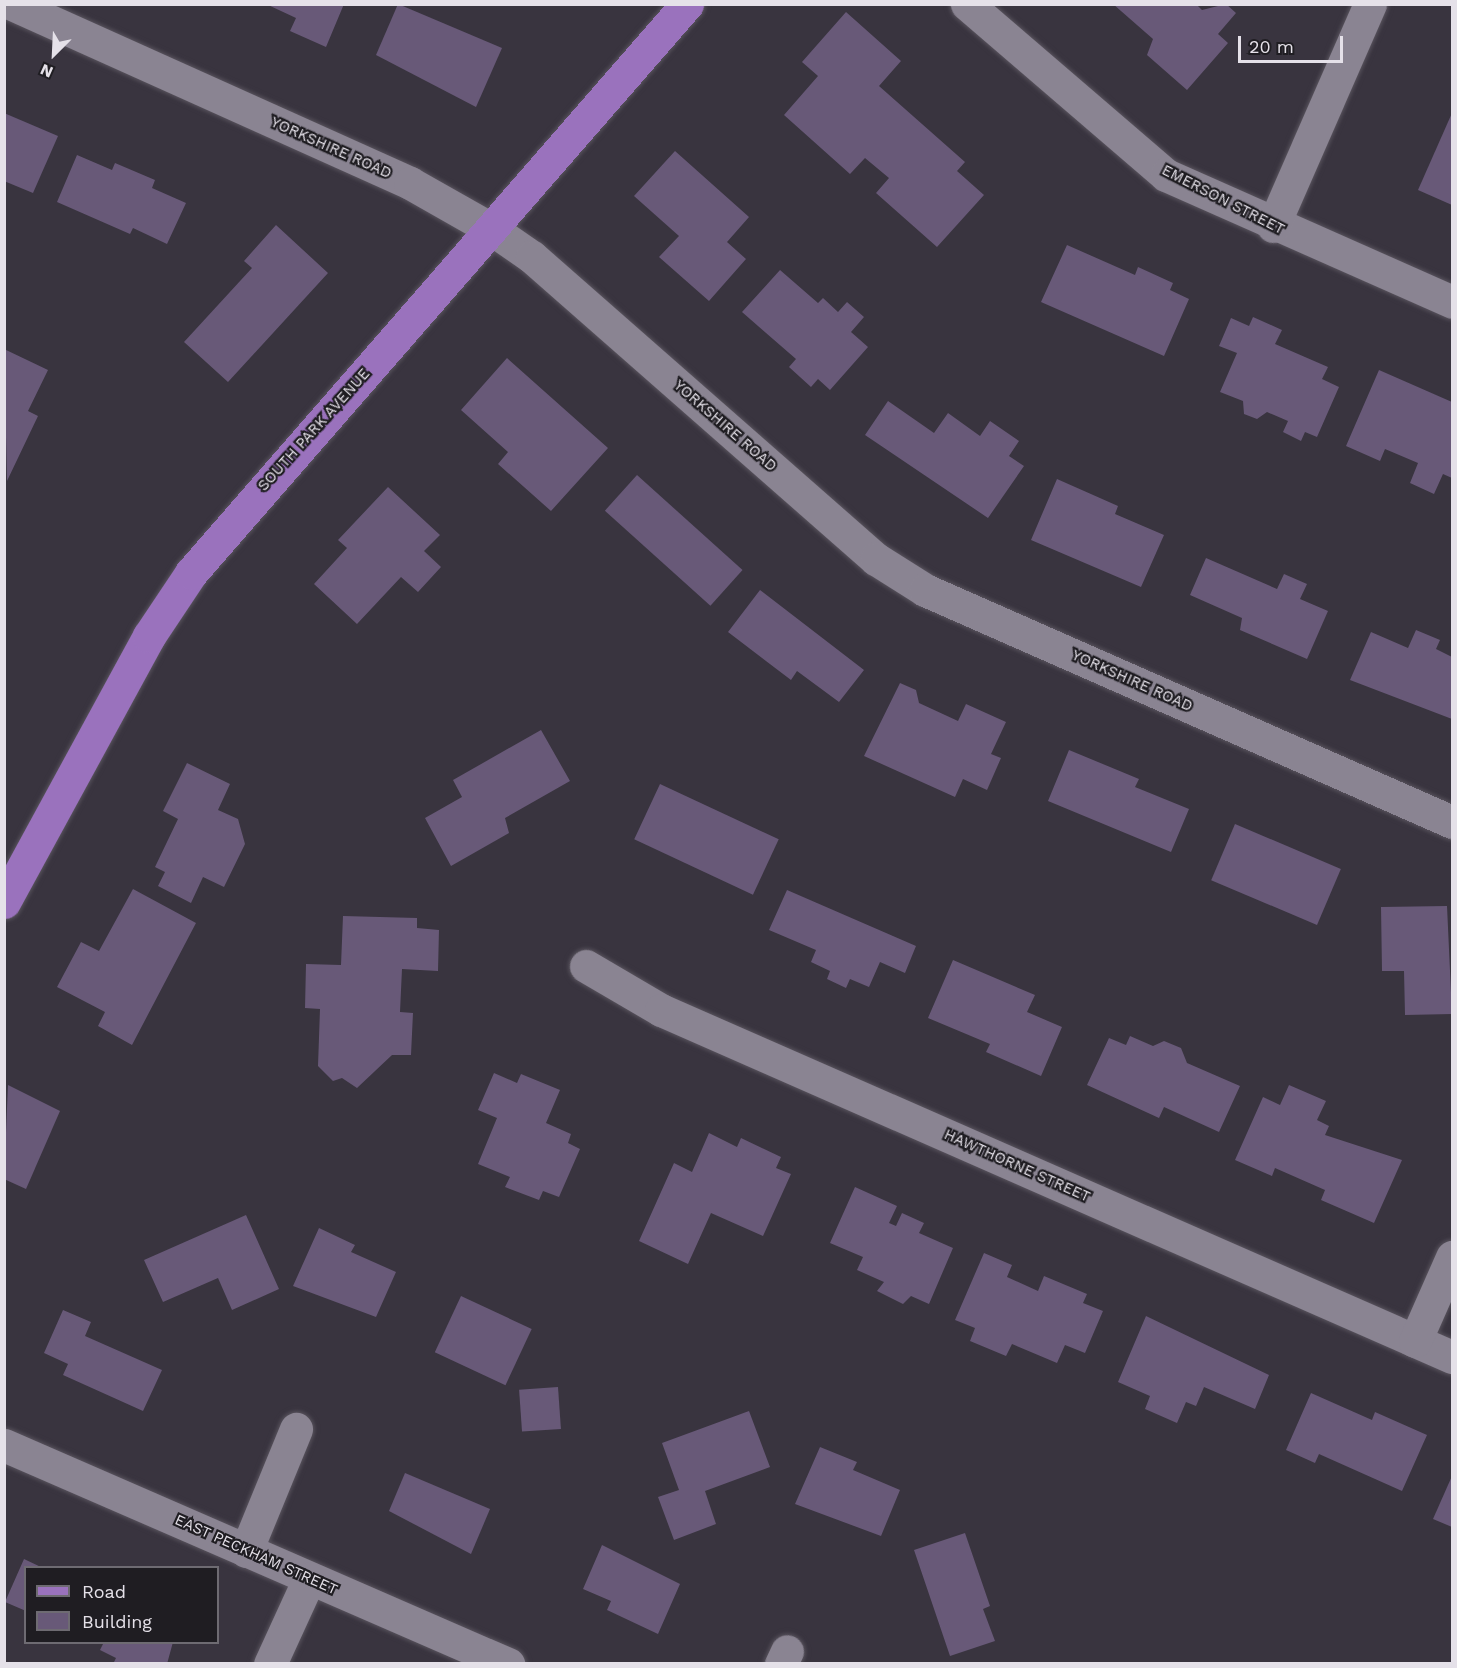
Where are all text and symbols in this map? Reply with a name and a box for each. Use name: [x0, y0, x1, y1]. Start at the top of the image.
north arrow: [24, 24, 84, 84]
scale bar: [1241, 24, 1346, 62]
text: 20 m: [1249, 36, 1294, 57]
text: N: [37, 60, 56, 82]
street label: YORKSHIRE ROAD: [268, 113, 394, 183]
street label: EMERSON STREET: [1159, 161, 1287, 239]
street label: SOUTH PARK AVENUE: [254, 365, 374, 495]
street label: YORKSHIRE ROAD: [670, 376, 780, 476]
street label: YORKSHIRE ROAD: [1069, 646, 1195, 716]
street label: HAWTHORNE STREET: [941, 1126, 1093, 1206]
street label: EAST PECKHAM STREET: [172, 1511, 340, 1599]
legend: [24, 1566, 219, 1644]
text: Road: [82, 1581, 126, 1602]
text: Building: [82, 1611, 152, 1632]

